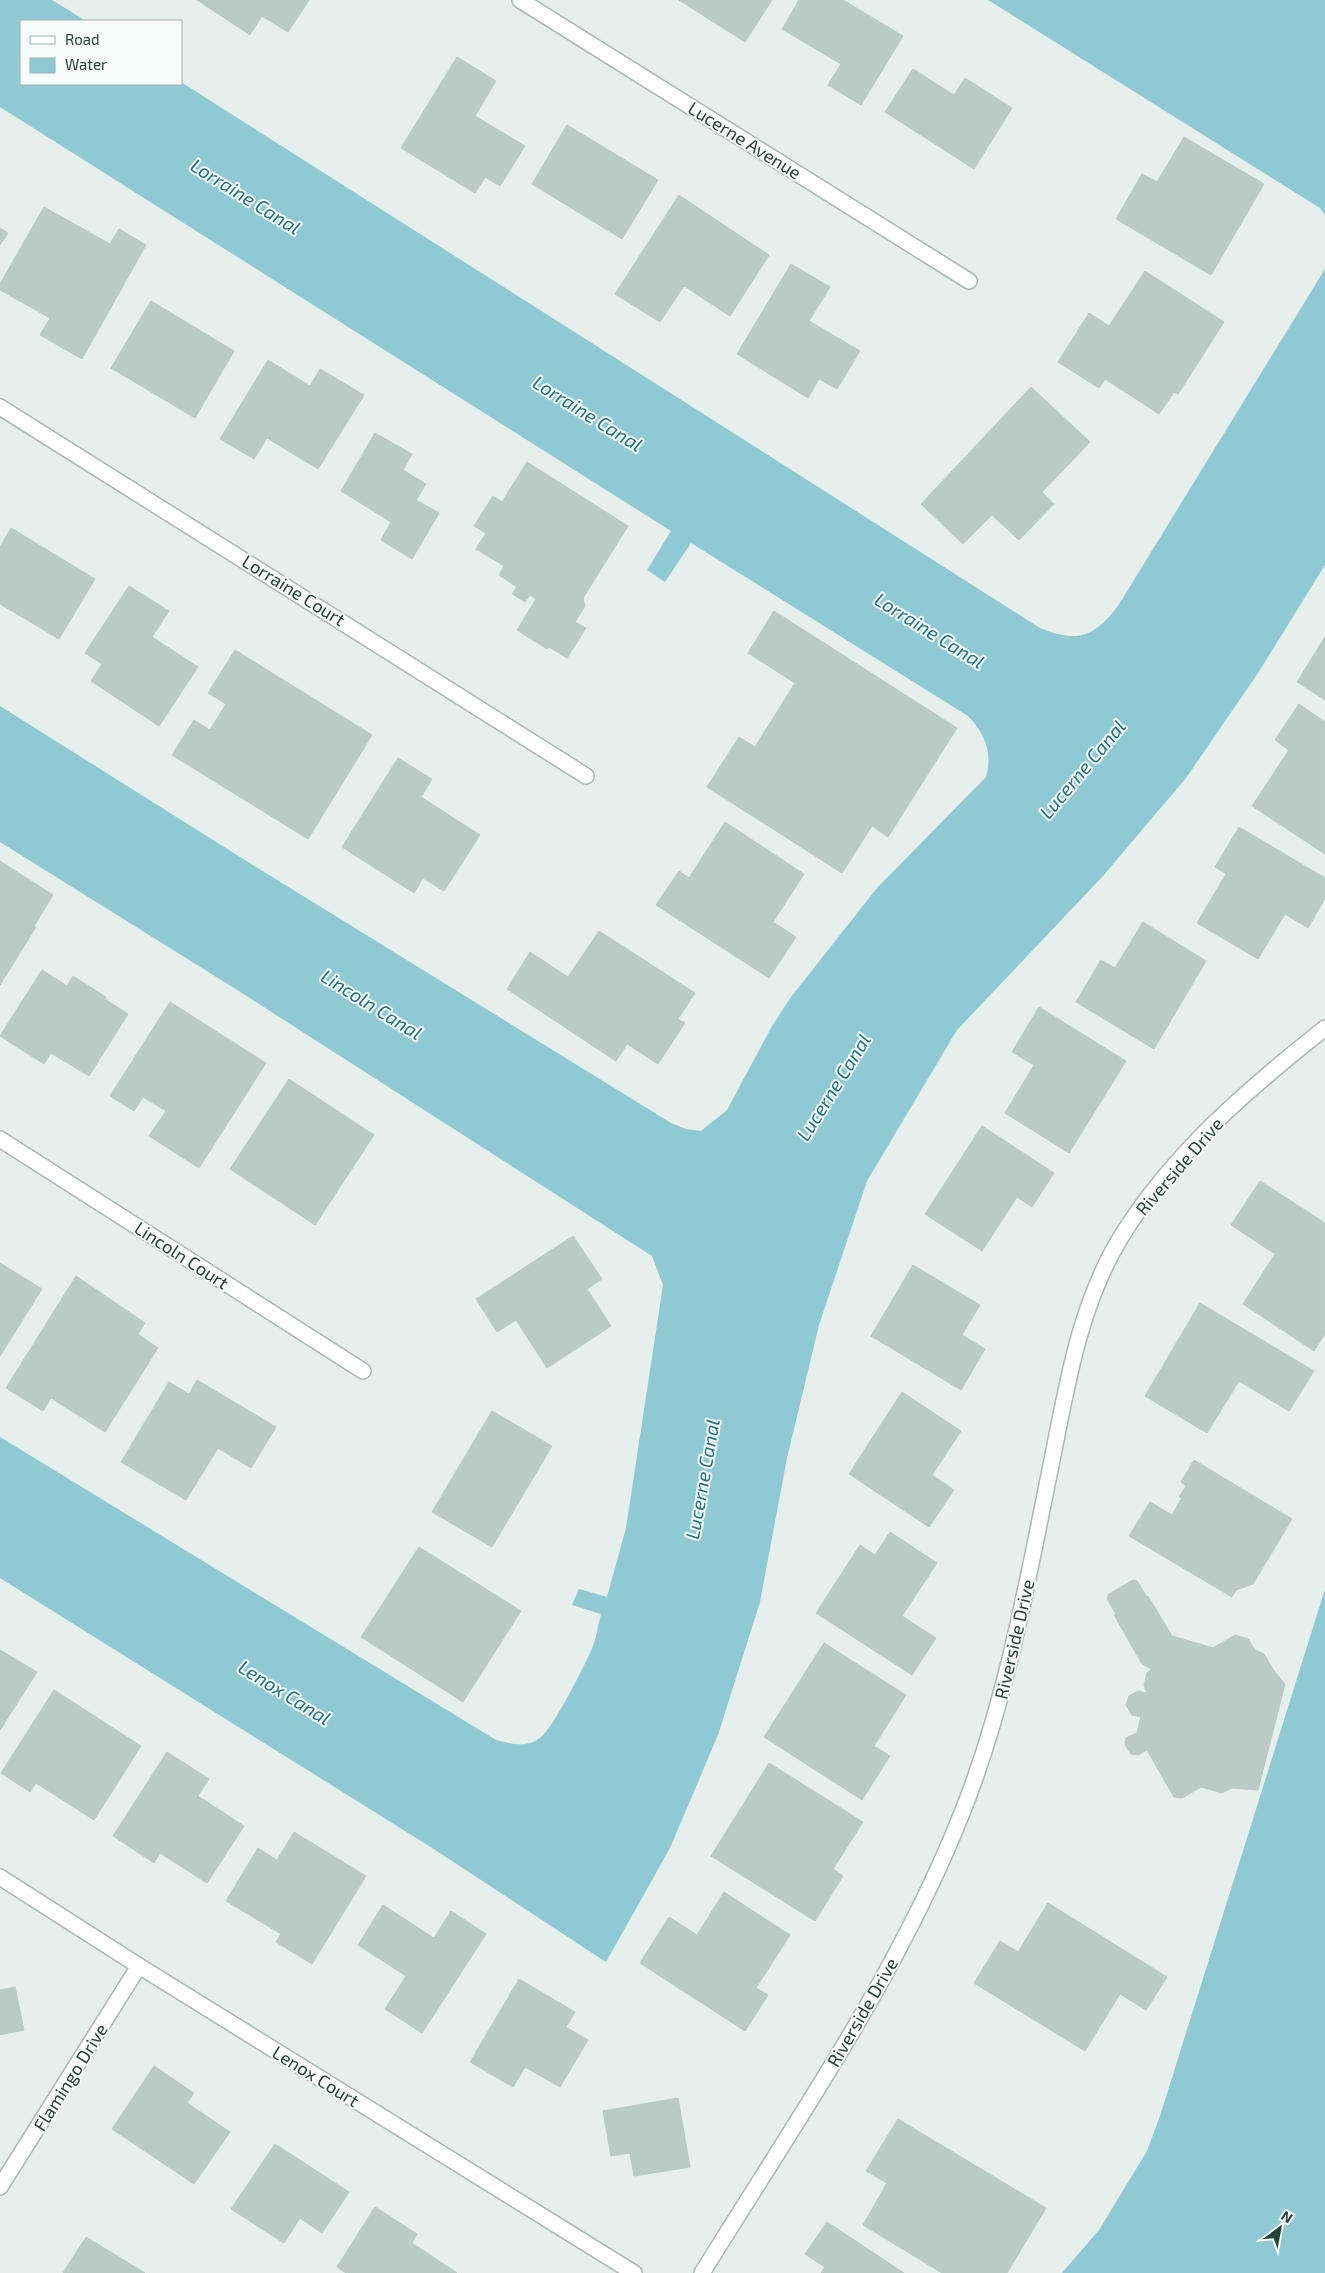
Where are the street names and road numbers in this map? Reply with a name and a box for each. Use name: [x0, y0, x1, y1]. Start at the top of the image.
street label: Lucerne Avenue: [684, 96, 806, 184]
street label: Lorraine Court: [238, 550, 350, 630]
street label: Riverside Drive: [1131, 1113, 1227, 1219]
street label: Lincoln Court: [131, 1216, 233, 1294]
street label: Riverside Drive: [990, 1577, 1038, 1701]
street label: Riverside Drive: [822, 1954, 902, 2070]
street label: Flamingo Drive: [28, 2019, 112, 2135]
street label: Lenox Court: [269, 2041, 363, 2111]

